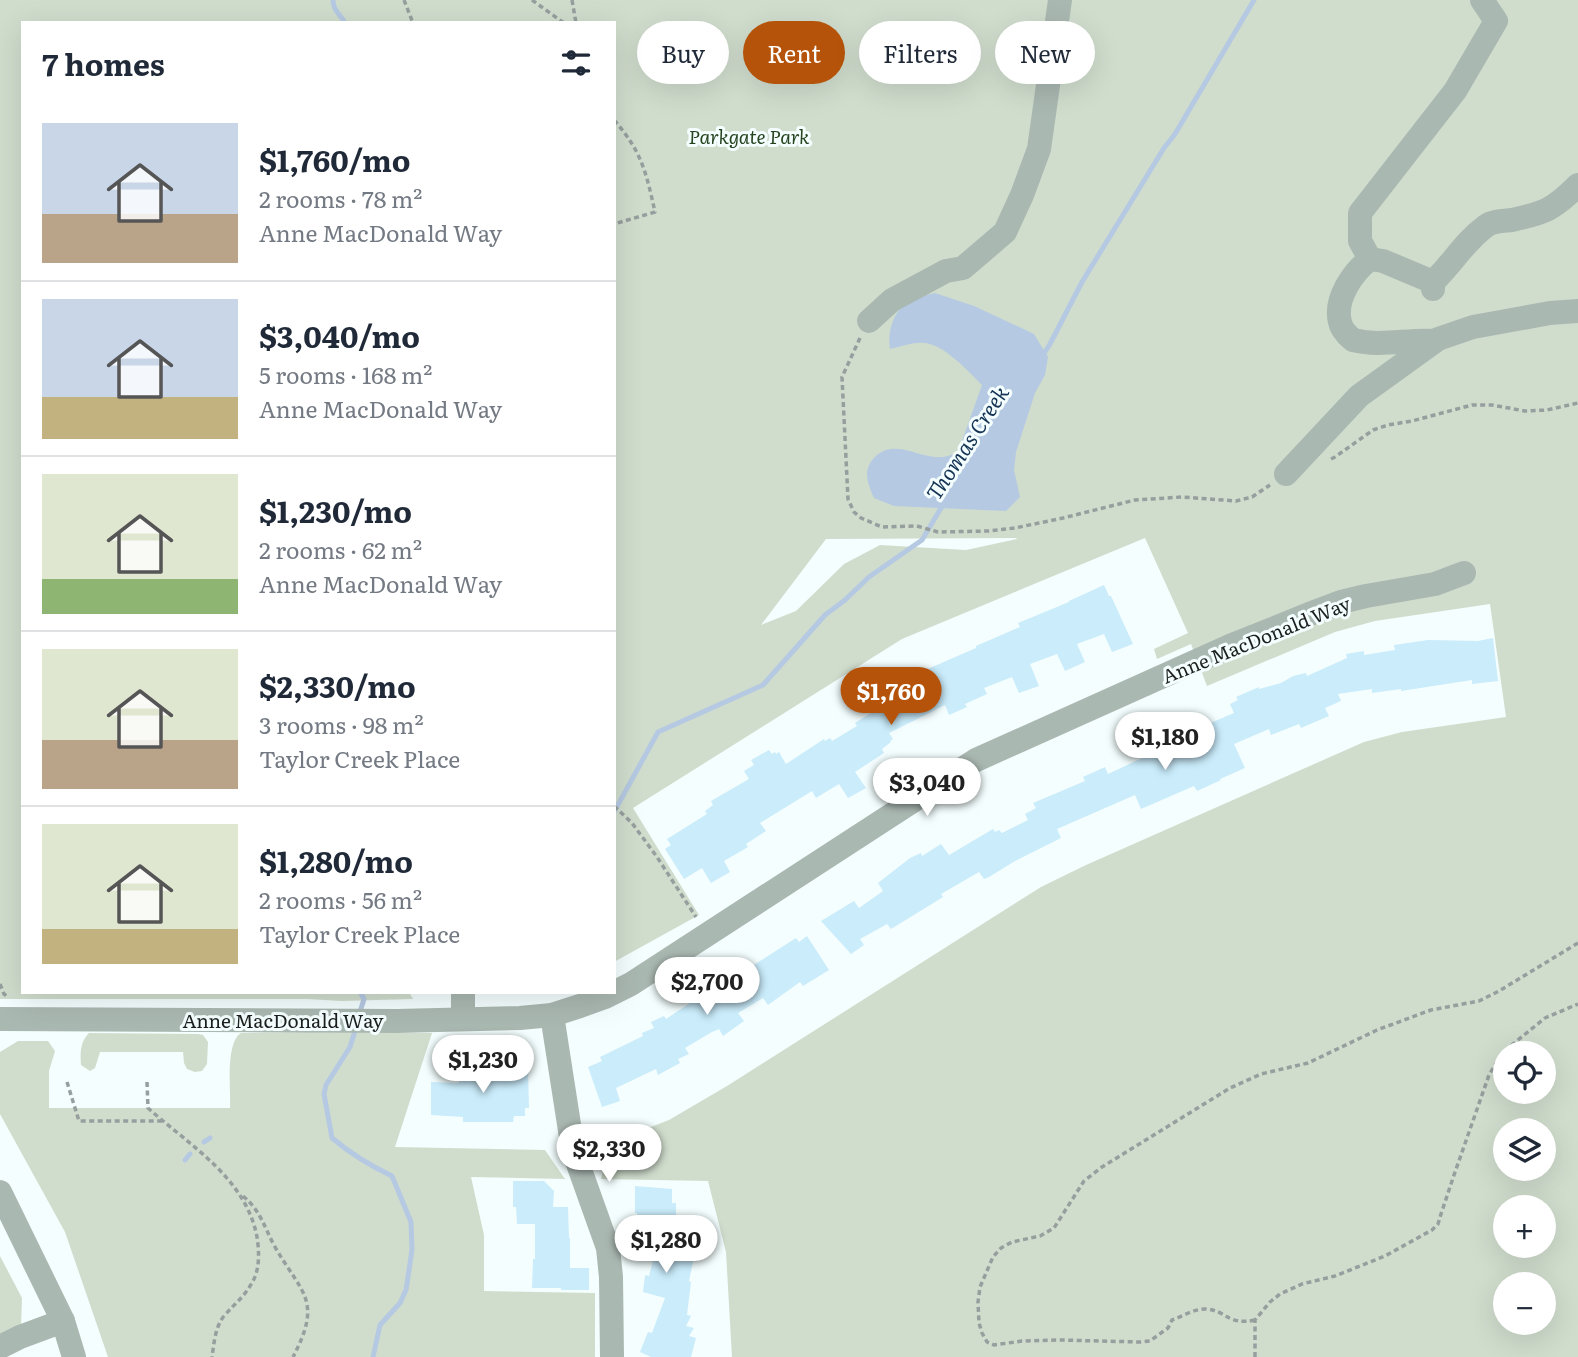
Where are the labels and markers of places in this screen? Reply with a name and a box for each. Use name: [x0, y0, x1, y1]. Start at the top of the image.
pin: $1,760: [834, 668, 948, 727]
pin: $1,180: [1108, 712, 1222, 772]
pin: $3,040: [870, 758, 984, 818]
pin: $2,700: [650, 958, 764, 1017]
pin: $1,230: [426, 1036, 540, 1095]
pin: $2,330: [552, 1124, 666, 1184]
pin: $1,280: [609, 1216, 723, 1275]

